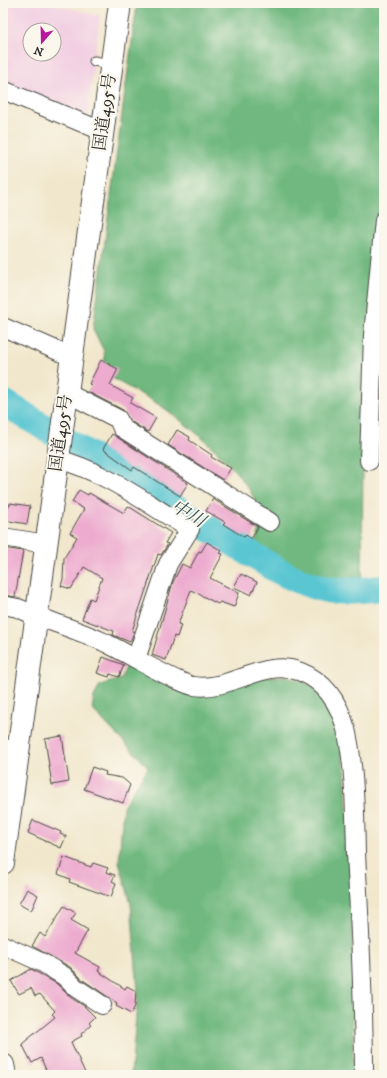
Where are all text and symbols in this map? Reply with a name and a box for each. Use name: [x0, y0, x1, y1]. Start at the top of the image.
north arrow: [22, 22, 62, 62]
text: N: [32, 42, 46, 59]
street label: 国道495号: [89, 72, 121, 152]
street label: 国道495号: [45, 393, 77, 473]
water label: 中川: [167, 495, 211, 534]

